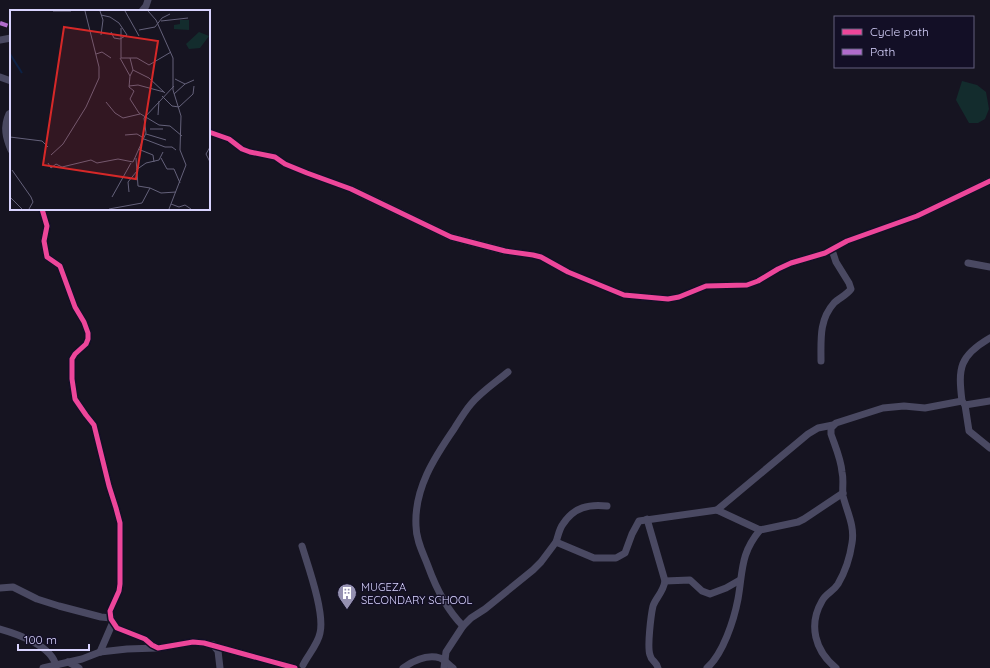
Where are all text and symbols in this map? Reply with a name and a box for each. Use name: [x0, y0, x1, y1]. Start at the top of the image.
inset map: [10, 10, 210, 210]
legend: [834, 16, 974, 68]
text: Cycle path: [870, 24, 929, 39]
text: Path: [870, 44, 895, 59]
place label: MUGEZA SECONDARY SCHOOL: [361, 580, 472, 607]
building icon: MUGEZA SECONDARY SCHOOL: [336, 582, 358, 610]
scale bar: [18, 626, 89, 652]
text: 100 m: [24, 632, 57, 647]

